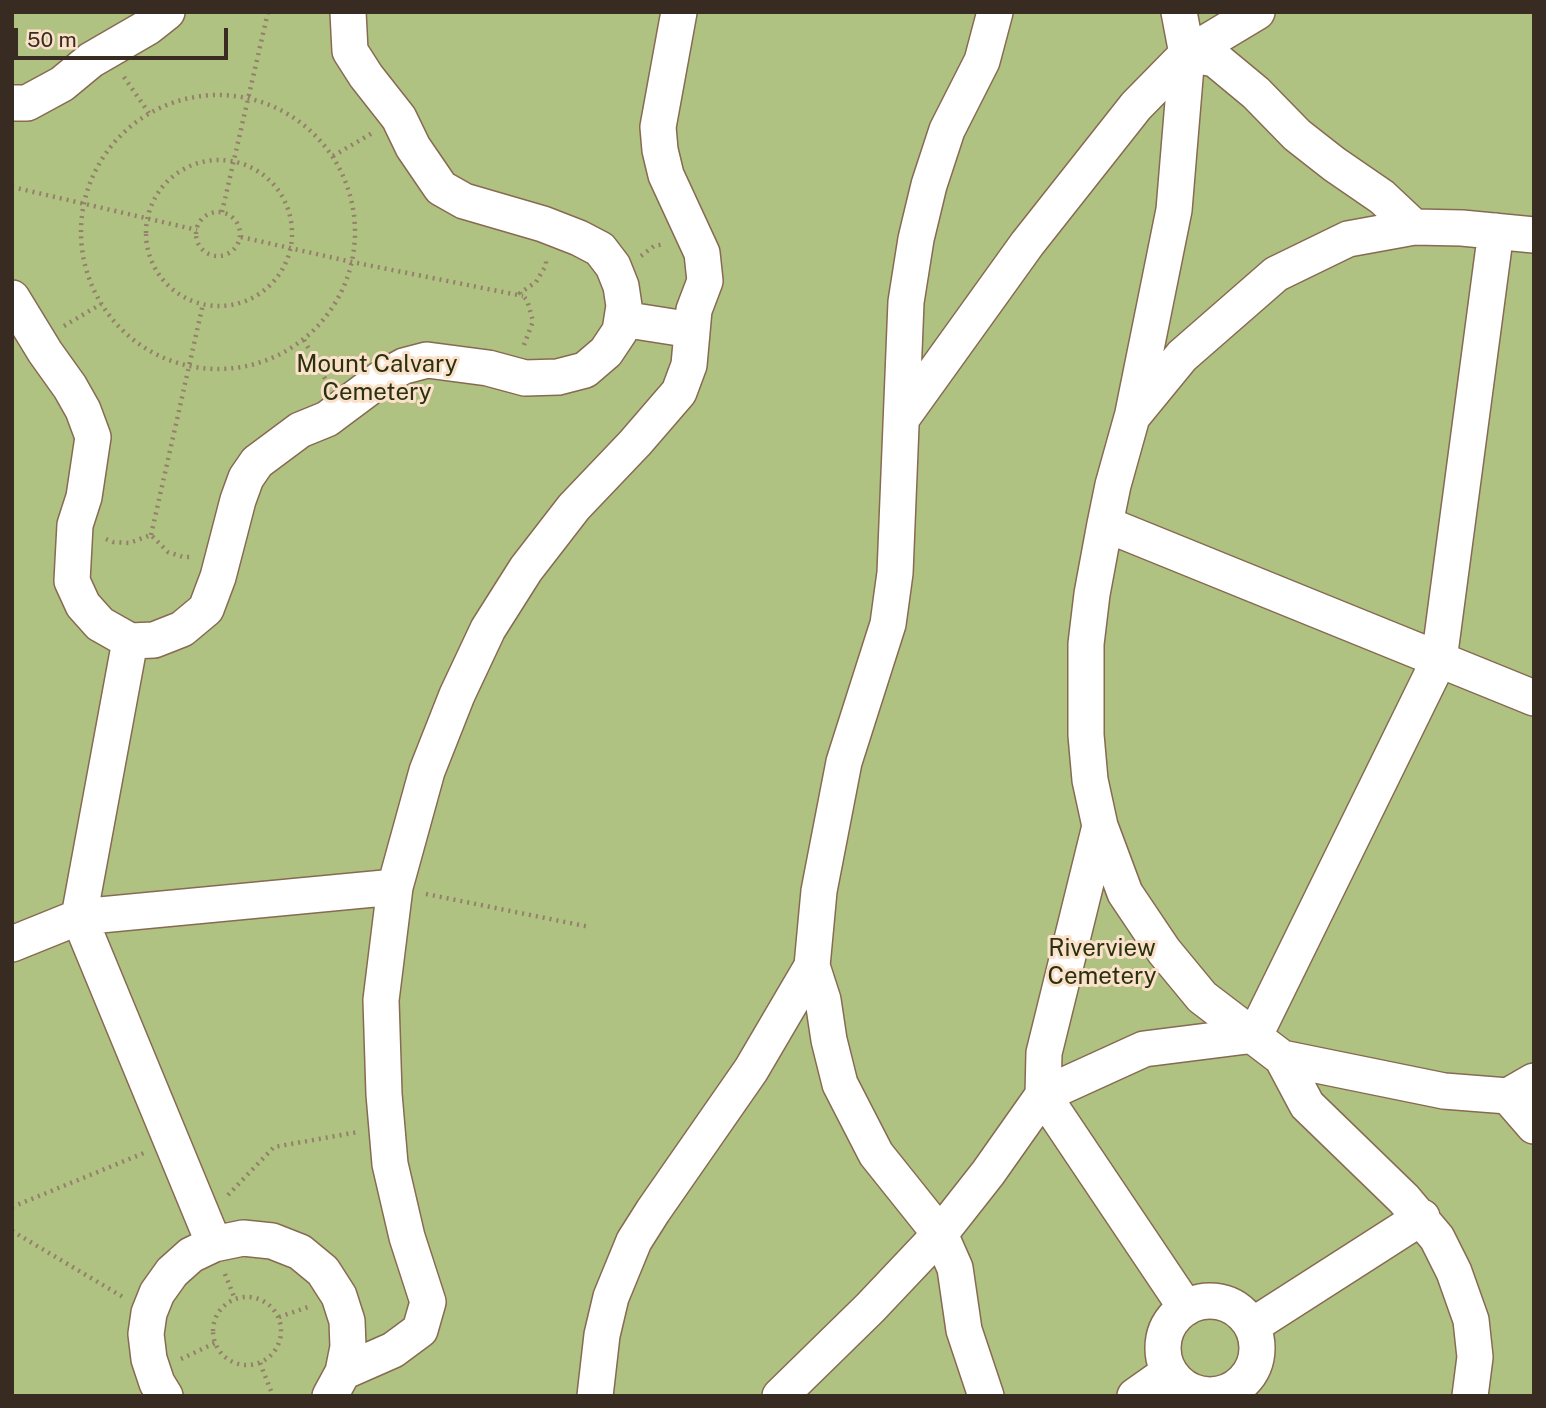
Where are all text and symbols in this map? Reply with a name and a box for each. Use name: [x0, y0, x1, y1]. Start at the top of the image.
scale bar: [18, 14, 231, 58]
text: 50 m: [27, 27, 77, 52]
park label: Mount Calvary Cemetery: [296, 351, 458, 407]
park label: Riverview Cemetery: [1047, 935, 1157, 991]

